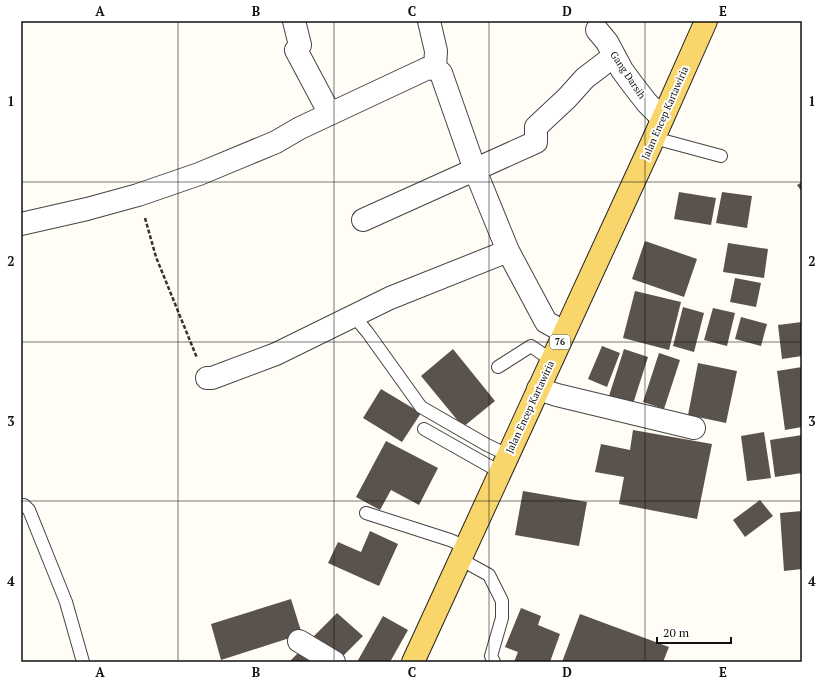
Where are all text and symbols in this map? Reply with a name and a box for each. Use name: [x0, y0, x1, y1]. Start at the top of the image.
text: A: [95, 2, 105, 20]
text: B: [252, 2, 260, 20]
text: C: [408, 2, 416, 20]
text: D: [562, 2, 572, 20]
text: E: [719, 2, 727, 20]
street label: Gang Darsih: [607, 49, 649, 101]
street label: Jalan Encep Kartawiria: [639, 64, 691, 162]
text: 1: [7, 92, 15, 110]
text: 1: [808, 92, 816, 110]
text: 2: [7, 252, 15, 270]
text: 2: [808, 252, 816, 270]
road number: 76: [550, 335, 570, 349]
street label: Jalan Encep Kartawiria: [503, 359, 557, 455]
text: 3: [7, 412, 15, 430]
text: 3: [808, 412, 816, 430]
text: 4: [7, 572, 15, 590]
text: 4: [808, 572, 816, 590]
scale bar: [657, 619, 731, 645]
text: 20 m: [663, 625, 690, 640]
text: A: [95, 663, 105, 681]
text: B: [252, 663, 260, 681]
text: C: [408, 663, 416, 681]
text: D: [562, 663, 572, 681]
text: E: [719, 663, 727, 681]

